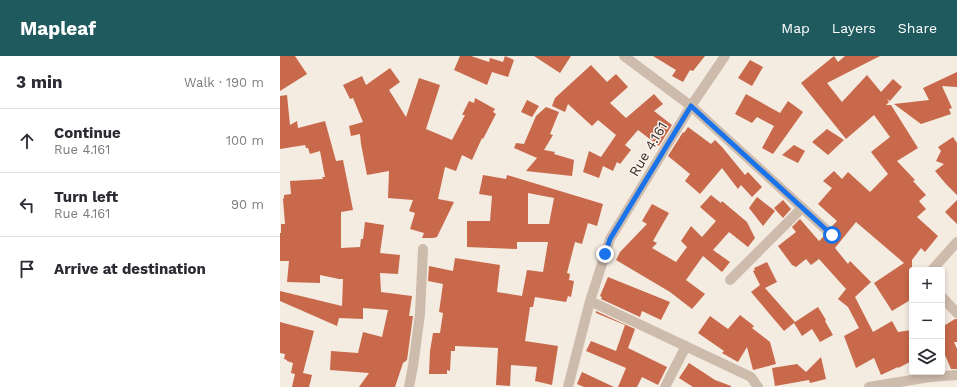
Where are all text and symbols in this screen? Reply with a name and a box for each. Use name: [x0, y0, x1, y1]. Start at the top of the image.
text: Mapleaf: [20, 17, 96, 40]
text: Map: [781, 20, 810, 36]
text: Layers: [832, 20, 876, 36]
text: Share: [898, 20, 937, 36]
text: 3 min: [16, 72, 62, 92]
text: Walk · 190 m: [184, 75, 264, 90]
street label: Rue 4.161: [626, 119, 670, 179]
text: Continue: [54, 124, 121, 142]
icon: ahead: [16, 130, 38, 152]
text: 100 m: [226, 133, 264, 148]
text: Rue 4.161: [54, 142, 110, 157]
text: Turn left: [54, 188, 118, 206]
icon: left: [16, 194, 38, 216]
text: 90 m: [231, 197, 264, 212]
text: Rue 4.161: [54, 206, 110, 221]
route start: [823, 226, 841, 244]
route end: [596, 245, 614, 263]
icon: arrive: [16, 258, 38, 280]
text: Arrive at destination: [54, 260, 206, 278]
map controls: [909, 267, 945, 375]
button: +: [909, 267, 945, 303]
button: −: [909, 303, 945, 339]
button: layers: [909, 339, 945, 375]

